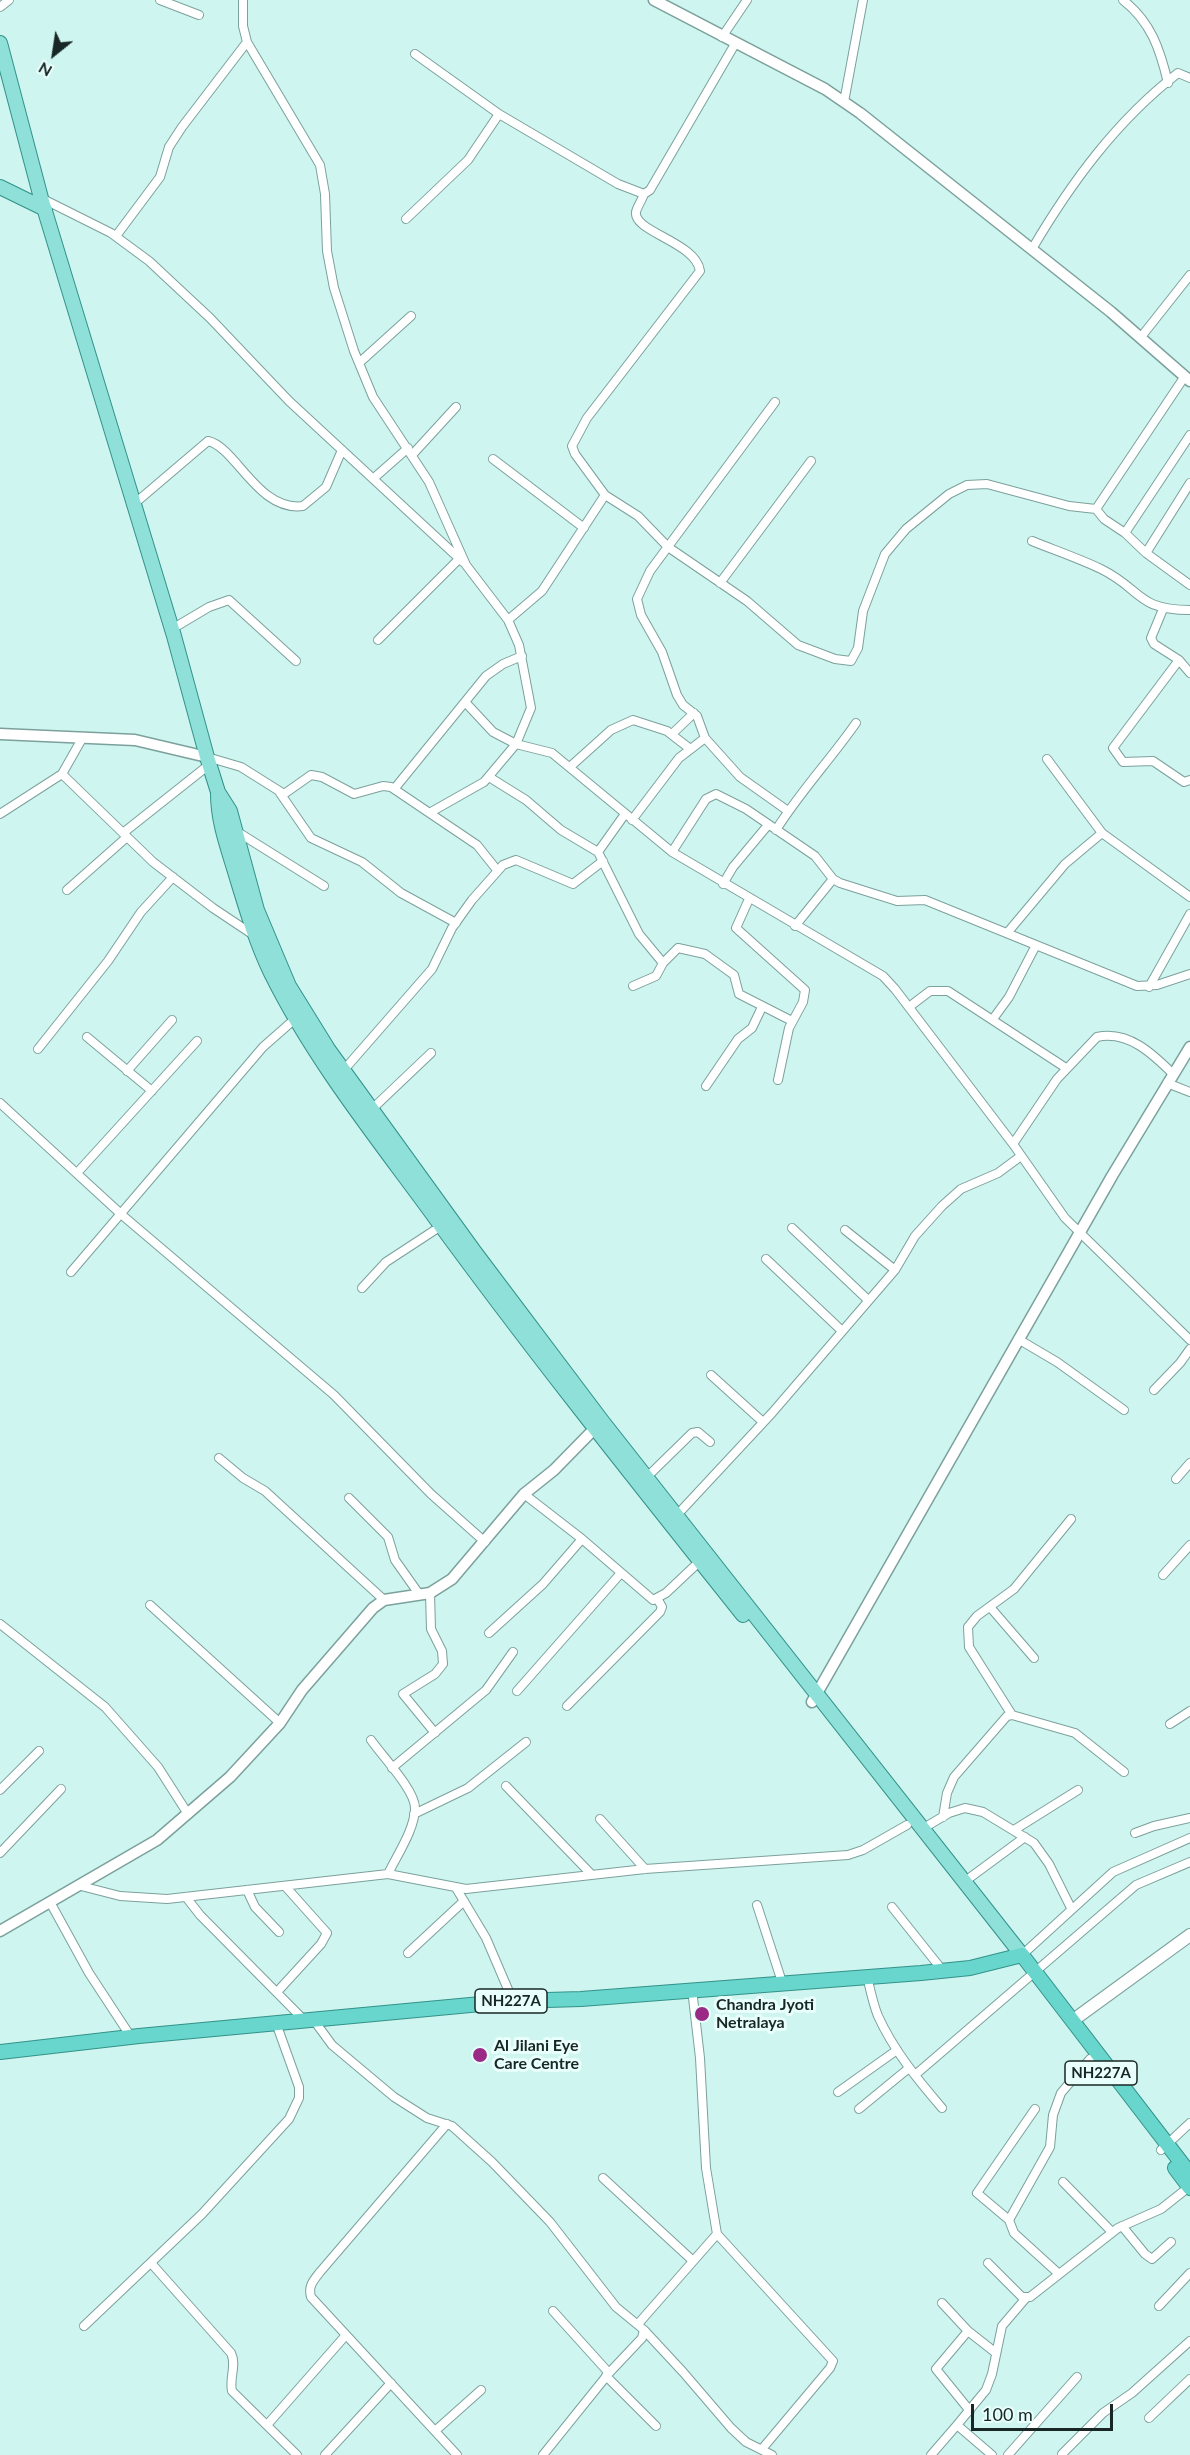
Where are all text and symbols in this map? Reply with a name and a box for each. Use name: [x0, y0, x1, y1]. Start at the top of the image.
north arrow: [24, 24, 84, 84]
text: N: [35, 59, 55, 81]
road number: NH227A: [475, 1989, 547, 2013]
place label: Chandra Jyoti Netralaya: [716, 1995, 814, 2033]
marker: Chandra Jyoti Netralaya: [693, 2005, 711, 2023]
place label: Al Jilani Eye Care Centre: [494, 2036, 579, 2074]
marker: Al Jilani Eye Care Centre: [471, 2046, 489, 2064]
road number: NH227A: [1065, 2061, 1137, 2085]
scale bar: [974, 2392, 1116, 2430]
text: 100 m: [982, 2403, 1033, 2425]

